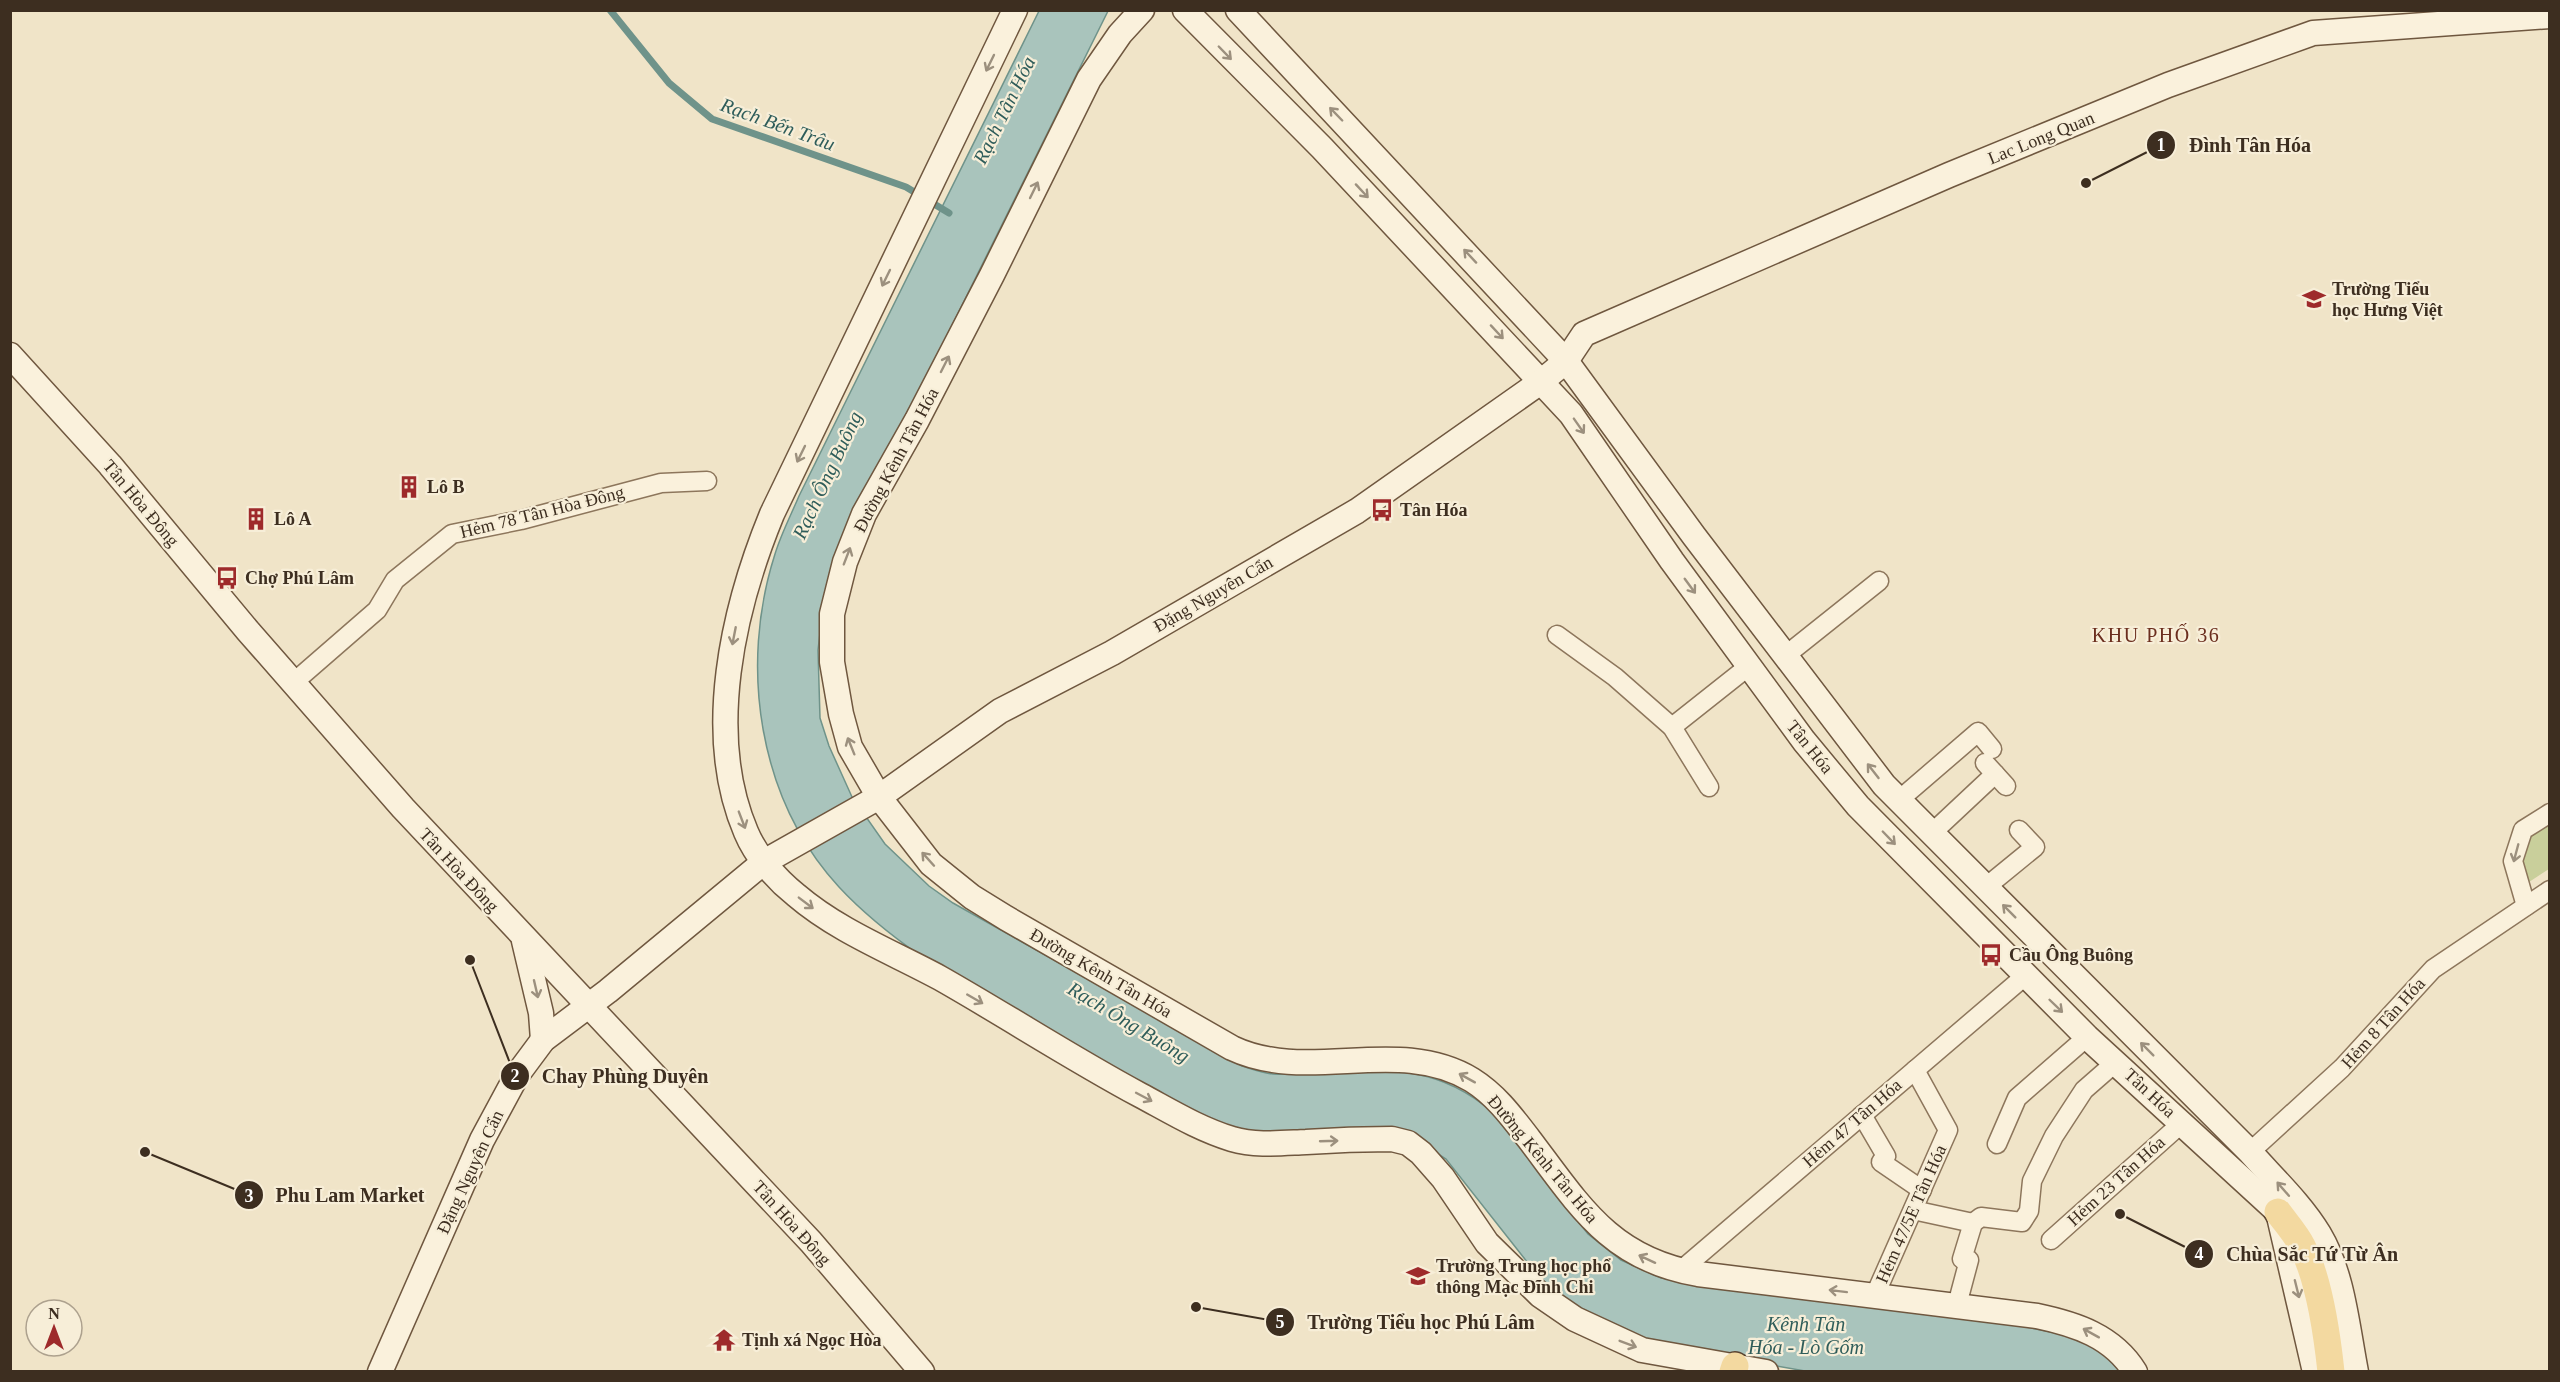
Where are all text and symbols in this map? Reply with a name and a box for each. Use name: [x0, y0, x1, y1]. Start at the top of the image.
one-way arrow: [1218, 45, 1232, 60]
water label: Rạch Tân Hóa: [968, 53, 1039, 168]
one-way arrow: [983, 54, 995, 72]
water label: Rạch Bến Trâu: [717, 93, 838, 155]
one-way arrow: [1329, 106, 1344, 121]
street label: Lac Long Quan: [1985, 108, 2097, 168]
callout: Đình Tân Hóa: [2146, 126, 2323, 164]
text: Đình Tân Hóa: [2189, 134, 2311, 156]
text: 1: [2157, 135, 2166, 155]
one-way arrow: [1028, 182, 1040, 199]
one-way arrow: [1355, 183, 1369, 198]
one-way arrow: [1463, 248, 1477, 263]
one-way arrow: [879, 269, 891, 287]
place label: Trường Tiểu học Hưng Việt: [2332, 279, 2443, 320]
school or university icon: Trường Tiểu học Hưng Việt: [2301, 286, 2327, 312]
one-way arrow: [1490, 325, 1504, 340]
one-way arrow: [940, 355, 952, 373]
street label: Đường Kênh Tân Hóa: [850, 384, 942, 536]
water label: Rạch Ông Buông: [787, 407, 867, 543]
one-way arrow: [1573, 417, 1585, 434]
one-way arrow: [794, 444, 806, 462]
street label: Tân Hòa Đông: [99, 456, 183, 550]
building icon: Lô B: [396, 474, 422, 500]
place label: Lô B: [427, 477, 465, 497]
street label: Hẻm 78 Tân Hòa Đông: [458, 482, 626, 542]
bus stop icon: Tân Hóa: [1369, 497, 1395, 523]
place label: Tân Hóa: [1400, 500, 1468, 520]
building icon: Lô A: [243, 506, 269, 532]
place label: Lô A: [274, 509, 312, 529]
one-way arrow: [843, 547, 854, 566]
street label: Đặng Nguyên Cẩn: [1150, 552, 1276, 636]
bus stop icon: Chợ Phú Lâm: [214, 565, 240, 591]
place label: Chợ Phú Lâm: [245, 568, 354, 588]
one-way arrow: [1684, 578, 1696, 594]
district label: KHU PHỐ 36: [2092, 623, 2220, 646]
one-way arrow: [728, 626, 739, 645]
street label: Tân Hóa: [1783, 716, 1837, 778]
one-way arrow: [845, 737, 856, 756]
one-way arrow: [1867, 763, 1880, 779]
one-way arrow: [737, 811, 748, 829]
street label: Tân Hòa Đông: [415, 824, 503, 916]
one-way arrow: [1881, 830, 1896, 845]
one-way arrow: [2510, 843, 2522, 862]
one-way arrow: [921, 852, 935, 867]
one-way arrow: [797, 897, 813, 909]
one-way arrow: [2002, 903, 2017, 918]
street label: Đường Kênh Tân Hóa: [1027, 924, 1175, 1022]
bus stop icon: Cầu Ông Buông: [1978, 942, 2004, 968]
place label: Cầu Ông Buông: [2009, 944, 2133, 965]
street label: Hẻm 8 Tân Hóa: [2337, 974, 2429, 1072]
water label: Rạch Ông Buông: [1063, 976, 1194, 1068]
one-way arrow: [531, 978, 542, 998]
one-way arrow: [966, 994, 983, 1006]
one-way arrow: [2048, 999, 2063, 1014]
one-way arrow: [2139, 1042, 2154, 1056]
callout: Chay Phùng Duyên: [500, 1057, 720, 1095]
street label: Tân Hóa: [2120, 1064, 2180, 1122]
text: Chay Phùng Duyên: [542, 1065, 708, 1088]
text: 2: [511, 1066, 520, 1086]
one-way arrow: [1459, 1072, 1476, 1084]
street label: Hẻm 47 Tân Hóa: [1799, 1075, 1905, 1171]
one-way arrow: [1135, 1091, 1152, 1103]
street label: Đường Kênh Tân Hóa: [1484, 1091, 1602, 1227]
street label: Đặng Nguyên Cẩn: [433, 1107, 507, 1237]
street label: Hẻm 23 Tân Hóa: [2063, 1132, 2169, 1230]
one-way arrow: [1318, 1135, 1338, 1146]
street label: Hẻm 47/5E Tân Hóa: [1872, 1142, 1950, 1286]
callout: Phu Lam Market: [234, 1176, 436, 1214]
street label: Tân Hòa Đông: [749, 1177, 835, 1269]
one-way arrow: [2276, 1182, 2290, 1197]
text: Phu Lam Market: [276, 1184, 425, 1206]
text: 3: [245, 1186, 254, 1206]
callout: Chùa Sắc Tứ Từ Ân: [2184, 1235, 2411, 1273]
text: Chùa Sắc Tứ Từ Ân: [2226, 1242, 2398, 1265]
text: 4: [2195, 1244, 2204, 1264]
one-way arrow: [1638, 1252, 1656, 1264]
place label: Trường Trung học phổ thông Mạc Đĩnh Chi: [1436, 1256, 1611, 1297]
school or university icon: Trường Trung học phổ thông Mạc Đĩnh Chi: [1405, 1263, 1431, 1289]
one-way arrow: [2291, 1279, 2303, 1298]
one-way arrow: [1829, 1285, 1849, 1296]
north arrow: [24, 1298, 84, 1358]
callout: Trường Tiểu học Phú Lâm: [1265, 1303, 1547, 1341]
text: N: [48, 1305, 60, 1322]
text: Trường Tiểu học Phú Lâm: [1307, 1311, 1535, 1334]
text: 5: [1276, 1312, 1285, 1332]
water label: Kênh Tân Hóa - Lò Gốm: [1747, 1313, 1864, 1358]
temple icon: Tịnh xá Ngọc Hòa: [711, 1327, 737, 1353]
one-way arrow: [2083, 1327, 2101, 1338]
place label: Tịnh xá Ngọc Hòa: [742, 1330, 882, 1350]
one-way arrow: [1618, 1340, 1636, 1351]

